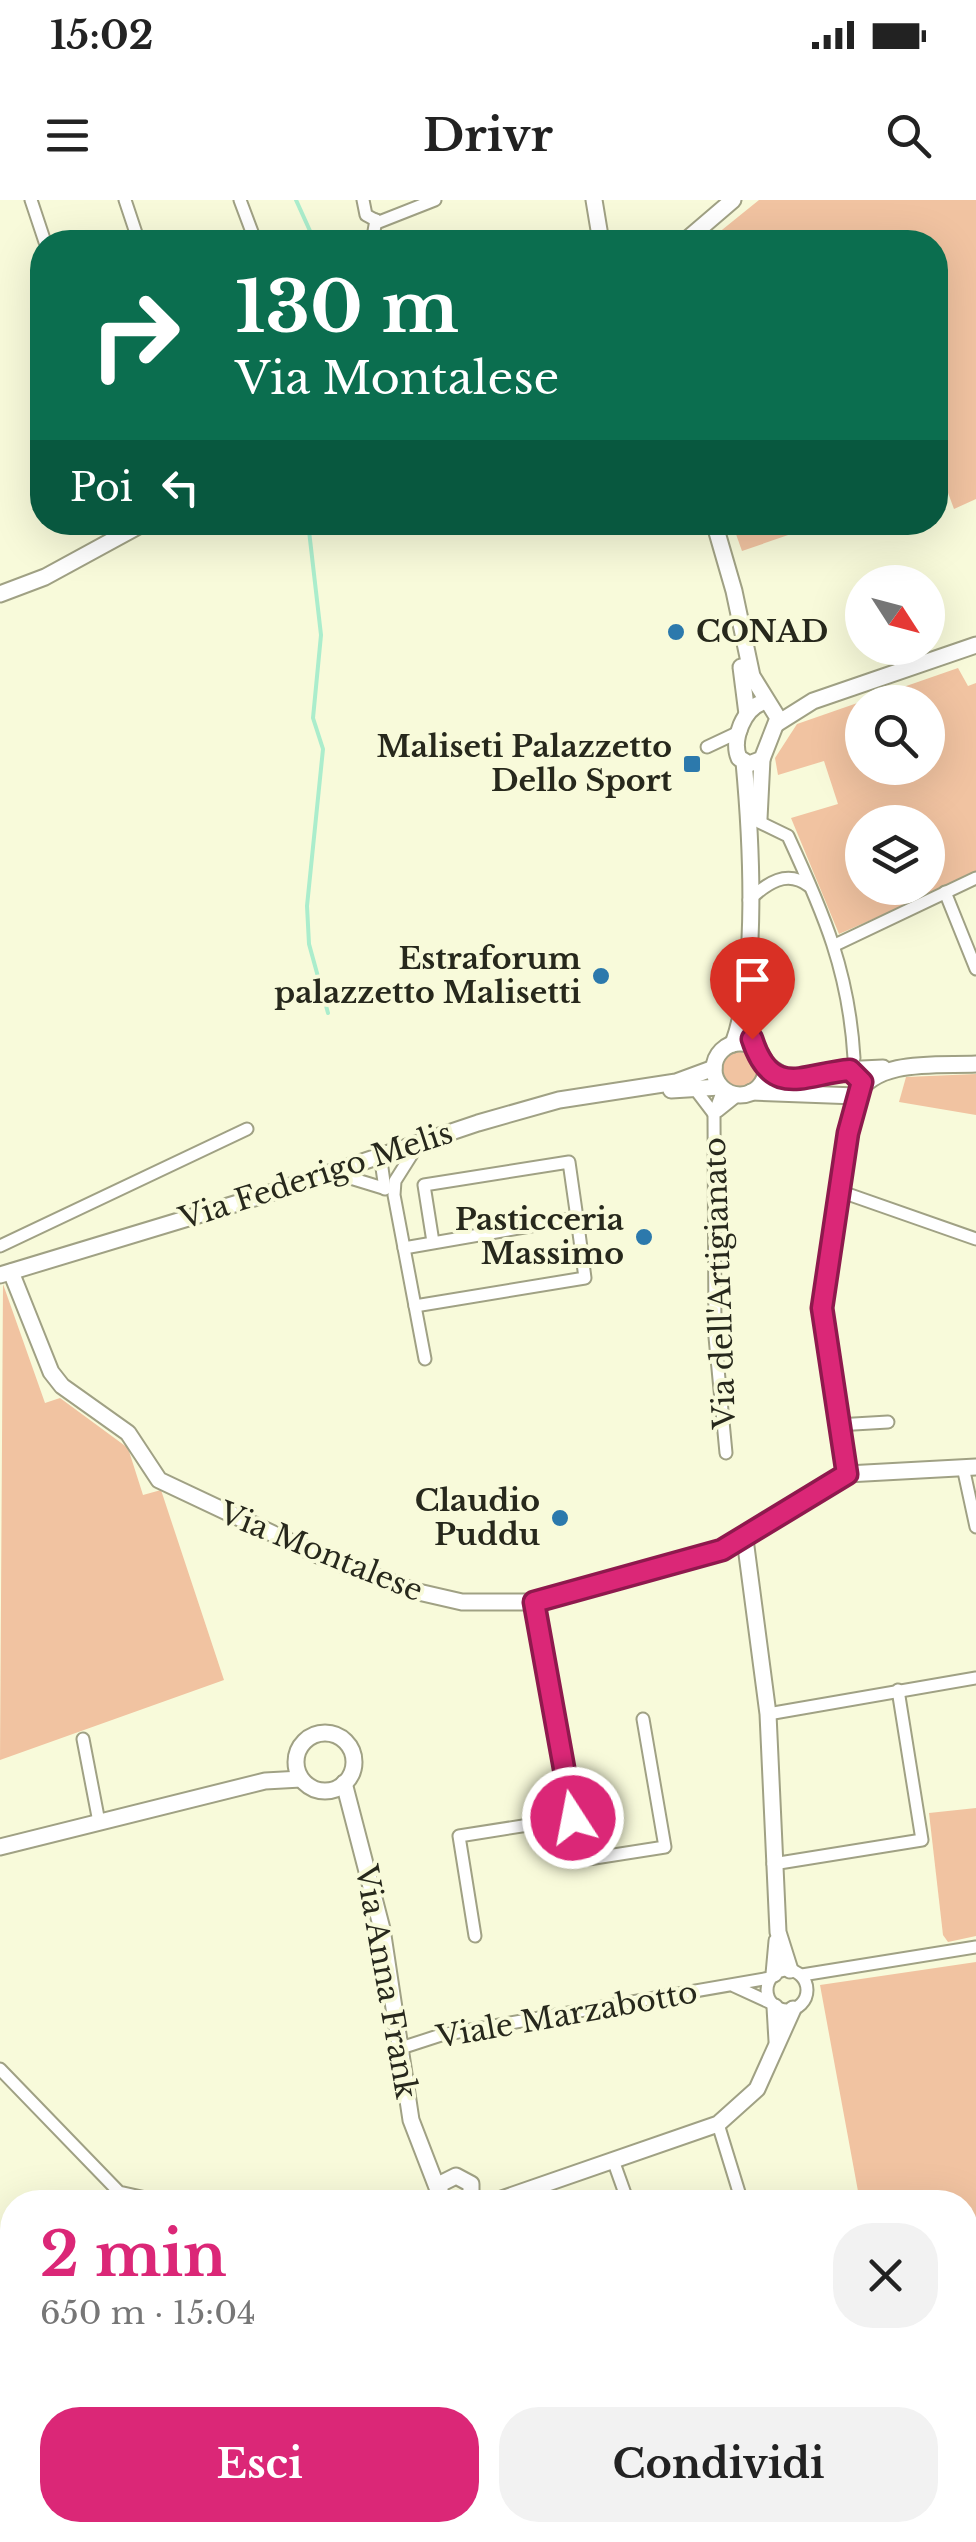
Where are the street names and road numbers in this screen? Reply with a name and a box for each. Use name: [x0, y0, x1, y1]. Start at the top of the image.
street label: Via Federigo Melis: [174, 1114, 457, 1237]
street label: Via dell'Artigianato: [696, 1137, 743, 1430]
street label: Via Montalese: [213, 1493, 428, 1609]
street label: Via Anna Frank: [348, 1861, 425, 2102]
street label: Viale Marzabotto: [433, 1973, 700, 2056]

